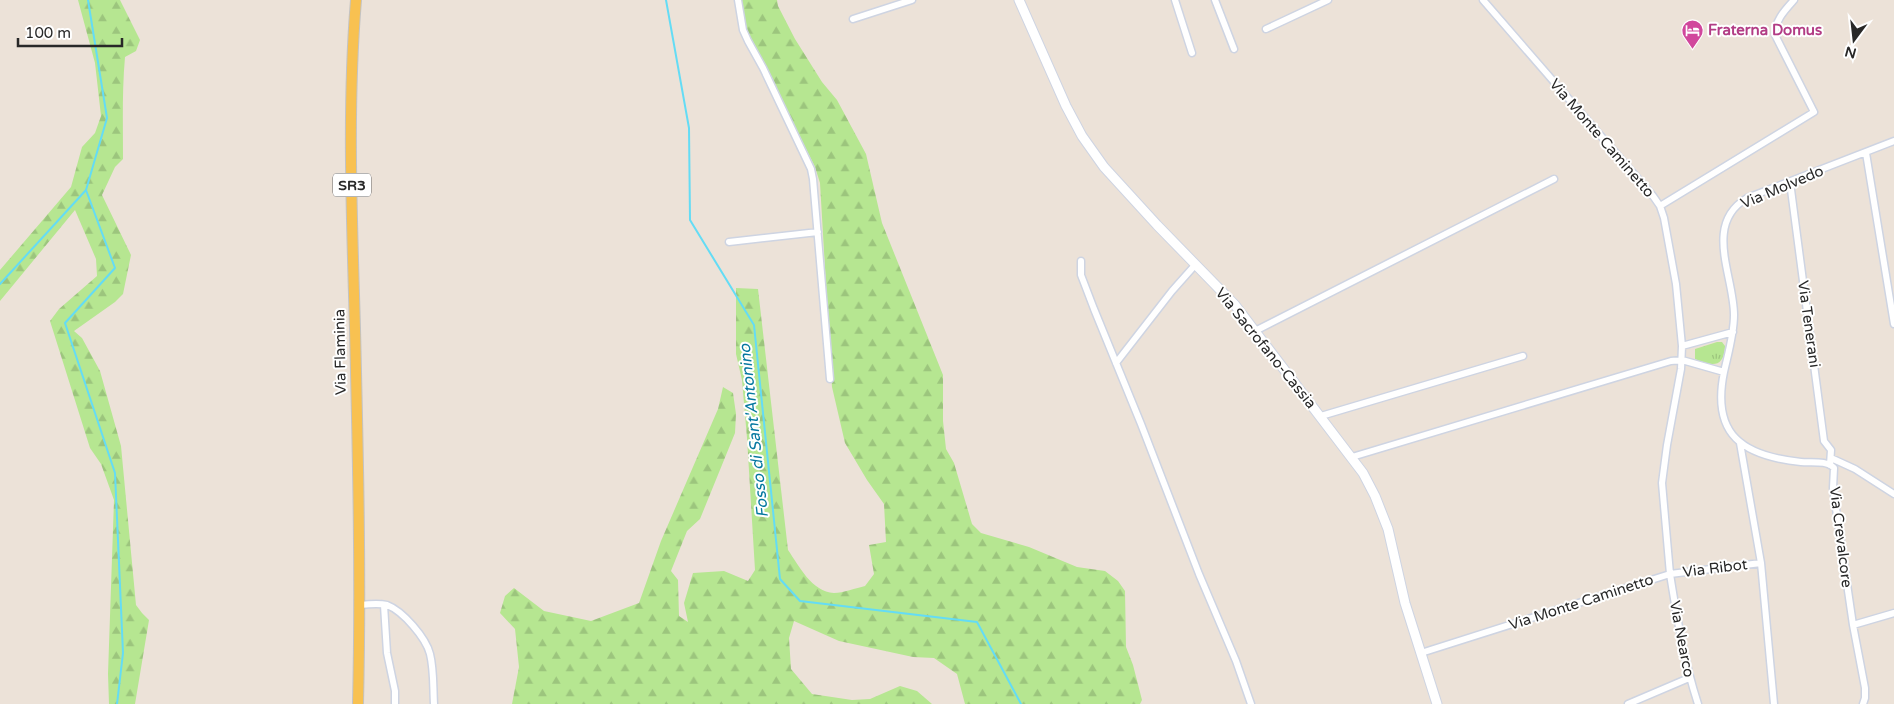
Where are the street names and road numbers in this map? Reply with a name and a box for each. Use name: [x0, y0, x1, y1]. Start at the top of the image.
street label: Via Monte Caminetto: [1546, 75, 1658, 201]
street label: Via Molvedo: [1738, 161, 1826, 213]
road number: SR3: [333, 174, 371, 196]
street label: Via Tenerani: [1794, 279, 1824, 369]
street label: Via Sacrofano-Cassia: [1212, 284, 1320, 412]
street label: Via Flaminia: [330, 309, 350, 395]
street label: Via Crevalcore: [1826, 485, 1856, 589]
street label: Via Ribot: [1682, 555, 1749, 581]
street label: Via Monte Caminetto: [1506, 570, 1656, 634]
street label: Via Nearco: [1666, 599, 1698, 679]

